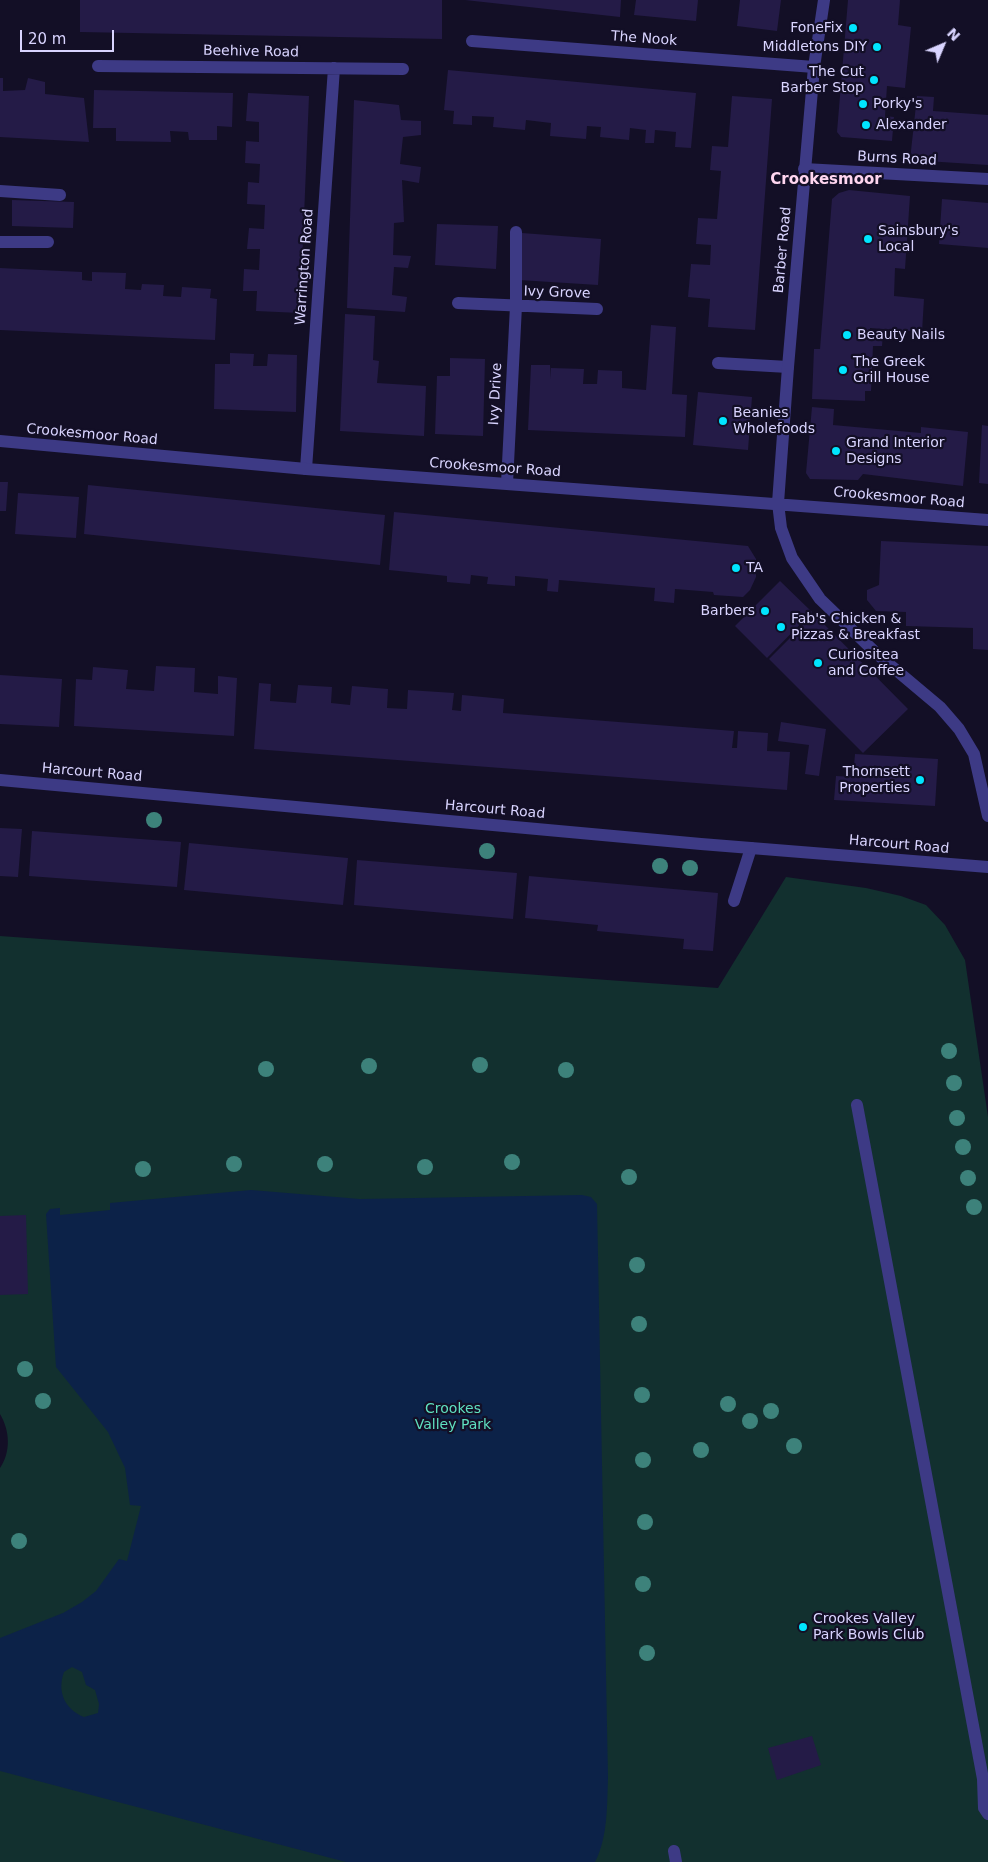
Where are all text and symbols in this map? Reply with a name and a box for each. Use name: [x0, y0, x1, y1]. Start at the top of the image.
scale bar: [22, 20, 116, 52]
place label: FoneFix: [790, 20, 843, 36]
north arrow: [918, 20, 968, 70]
marker: FoneFix: [847, 22, 859, 34]
text: N: [944, 25, 963, 44]
street label: The Nook: [610, 28, 678, 50]
text: 20 m: [28, 30, 66, 48]
place label: Middletons DIY: [763, 39, 867, 55]
marker: Middletons DIY: [871, 41, 883, 53]
street label: Beehive Road: [203, 43, 299, 61]
place label: The Cut Barber Stop: [781, 64, 864, 96]
marker: The Cut Barber Stop: [868, 74, 880, 86]
place label: Porky's: [873, 96, 922, 112]
marker: Porky's: [857, 98, 869, 110]
place label: Alexander: [876, 117, 947, 133]
marker: Alexander: [860, 119, 872, 131]
street label: Burns Road: [857, 149, 937, 169]
district label: Crookesmoor: [770, 171, 882, 189]
street label: Barber Road: [771, 206, 795, 294]
street label: Warrington Road: [293, 208, 317, 326]
place label: Sainsbury's Local: [878, 223, 958, 256]
marker: Sainsbury's Local: [862, 233, 874, 245]
street label: Ivy Grove: [523, 283, 591, 303]
place label: Beauty Nails: [857, 327, 945, 343]
marker: Beauty Nails: [841, 329, 853, 341]
place label: The Greek Grill House: [853, 354, 930, 387]
street label: Ivy Drive: [486, 362, 506, 426]
marker: The Greek Grill House: [837, 364, 849, 376]
place label: Beanies Wholefoods: [733, 405, 815, 438]
marker: Beanies Wholefoods: [717, 415, 729, 427]
street label: Crookesmoor Road: [26, 421, 158, 449]
place label: Grand Interior Designs: [846, 435, 944, 468]
marker: Grand Interior Designs: [830, 445, 842, 457]
street label: Crookesmoor Road: [429, 455, 561, 481]
street label: Crookesmoor Road: [833, 484, 965, 512]
place label: TA: [746, 560, 763, 576]
marker: TA: [730, 562, 742, 574]
place label: Barbers: [701, 603, 755, 619]
marker: Barbers: [759, 605, 771, 617]
place label: Fab's Chicken & Pizzas & Breakfast: [791, 611, 920, 644]
marker: Fab's Chicken & Pizzas & Breakfast: [775, 621, 787, 633]
place label: Curiositea and Coffee: [828, 647, 904, 680]
marker: Curiositea and Coffee: [812, 657, 824, 669]
street label: Harcourt Road: [41, 760, 143, 786]
place label: Thornsett Properties: [839, 764, 910, 796]
marker: Thornsett Properties: [914, 774, 926, 786]
street label: Harcourt Road: [444, 797, 546, 823]
street label: Harcourt Road: [848, 832, 950, 858]
park label: Crookes Valley Park: [415, 1401, 491, 1434]
place label: Crookes Valley Park Bowls Club: [813, 1611, 924, 1644]
marker: Crookes Valley Park Bowls Club: [797, 1621, 809, 1633]

